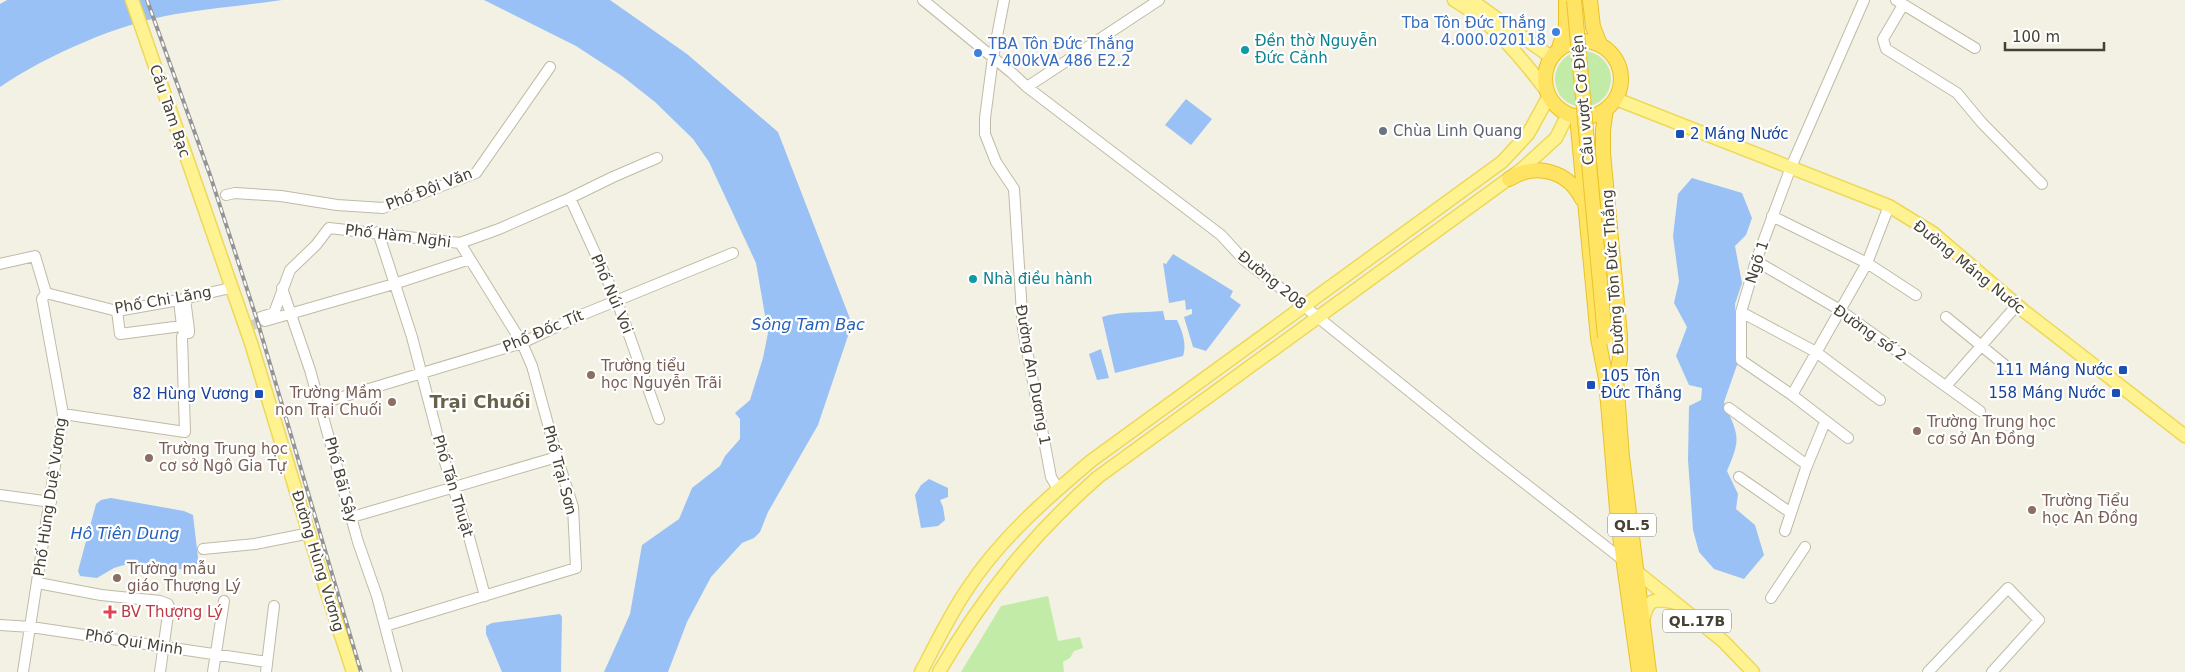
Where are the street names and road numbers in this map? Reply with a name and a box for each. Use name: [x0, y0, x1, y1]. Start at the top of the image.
street label: Cầu vượt Cơ Điện: [1568, 34, 1598, 166]
street label: Cầu Tam Bạc: [146, 62, 194, 160]
street label: Phố Đội Văn: [383, 164, 475, 214]
street label: Đường Tôn Đức Thắng: [1598, 189, 1628, 355]
street label: Đường Máng Nước: [1910, 217, 2028, 317]
street label: Phố Hàm Nghi: [344, 221, 452, 251]
street label: Ngõ 1: [1742, 238, 1772, 286]
street label: Đường 208: [1234, 247, 1310, 313]
street label: Phố Núi Voi: [587, 252, 637, 336]
street label: Phố Chi Lăng: [113, 283, 213, 317]
street label: Đường số 2: [1830, 301, 1910, 365]
street label: Đường An Dương 1: [1012, 303, 1054, 447]
street label: Phố Đốc Tít: [500, 306, 586, 356]
street label: Phố Hùng Duệ Vương: [30, 416, 70, 578]
street label: Phố Trại Sơn: [539, 423, 581, 517]
street label: Phố Tán Thuật: [429, 433, 477, 539]
street label: Phố Bãi Sậy: [321, 435, 361, 525]
street label: Đường Hùng Vương: [288, 488, 348, 634]
road number: QL.5: [1608, 514, 1656, 536]
road number: QL.17B: [1663, 610, 1731, 632]
street label: Phố Qui Minh: [84, 625, 184, 659]

